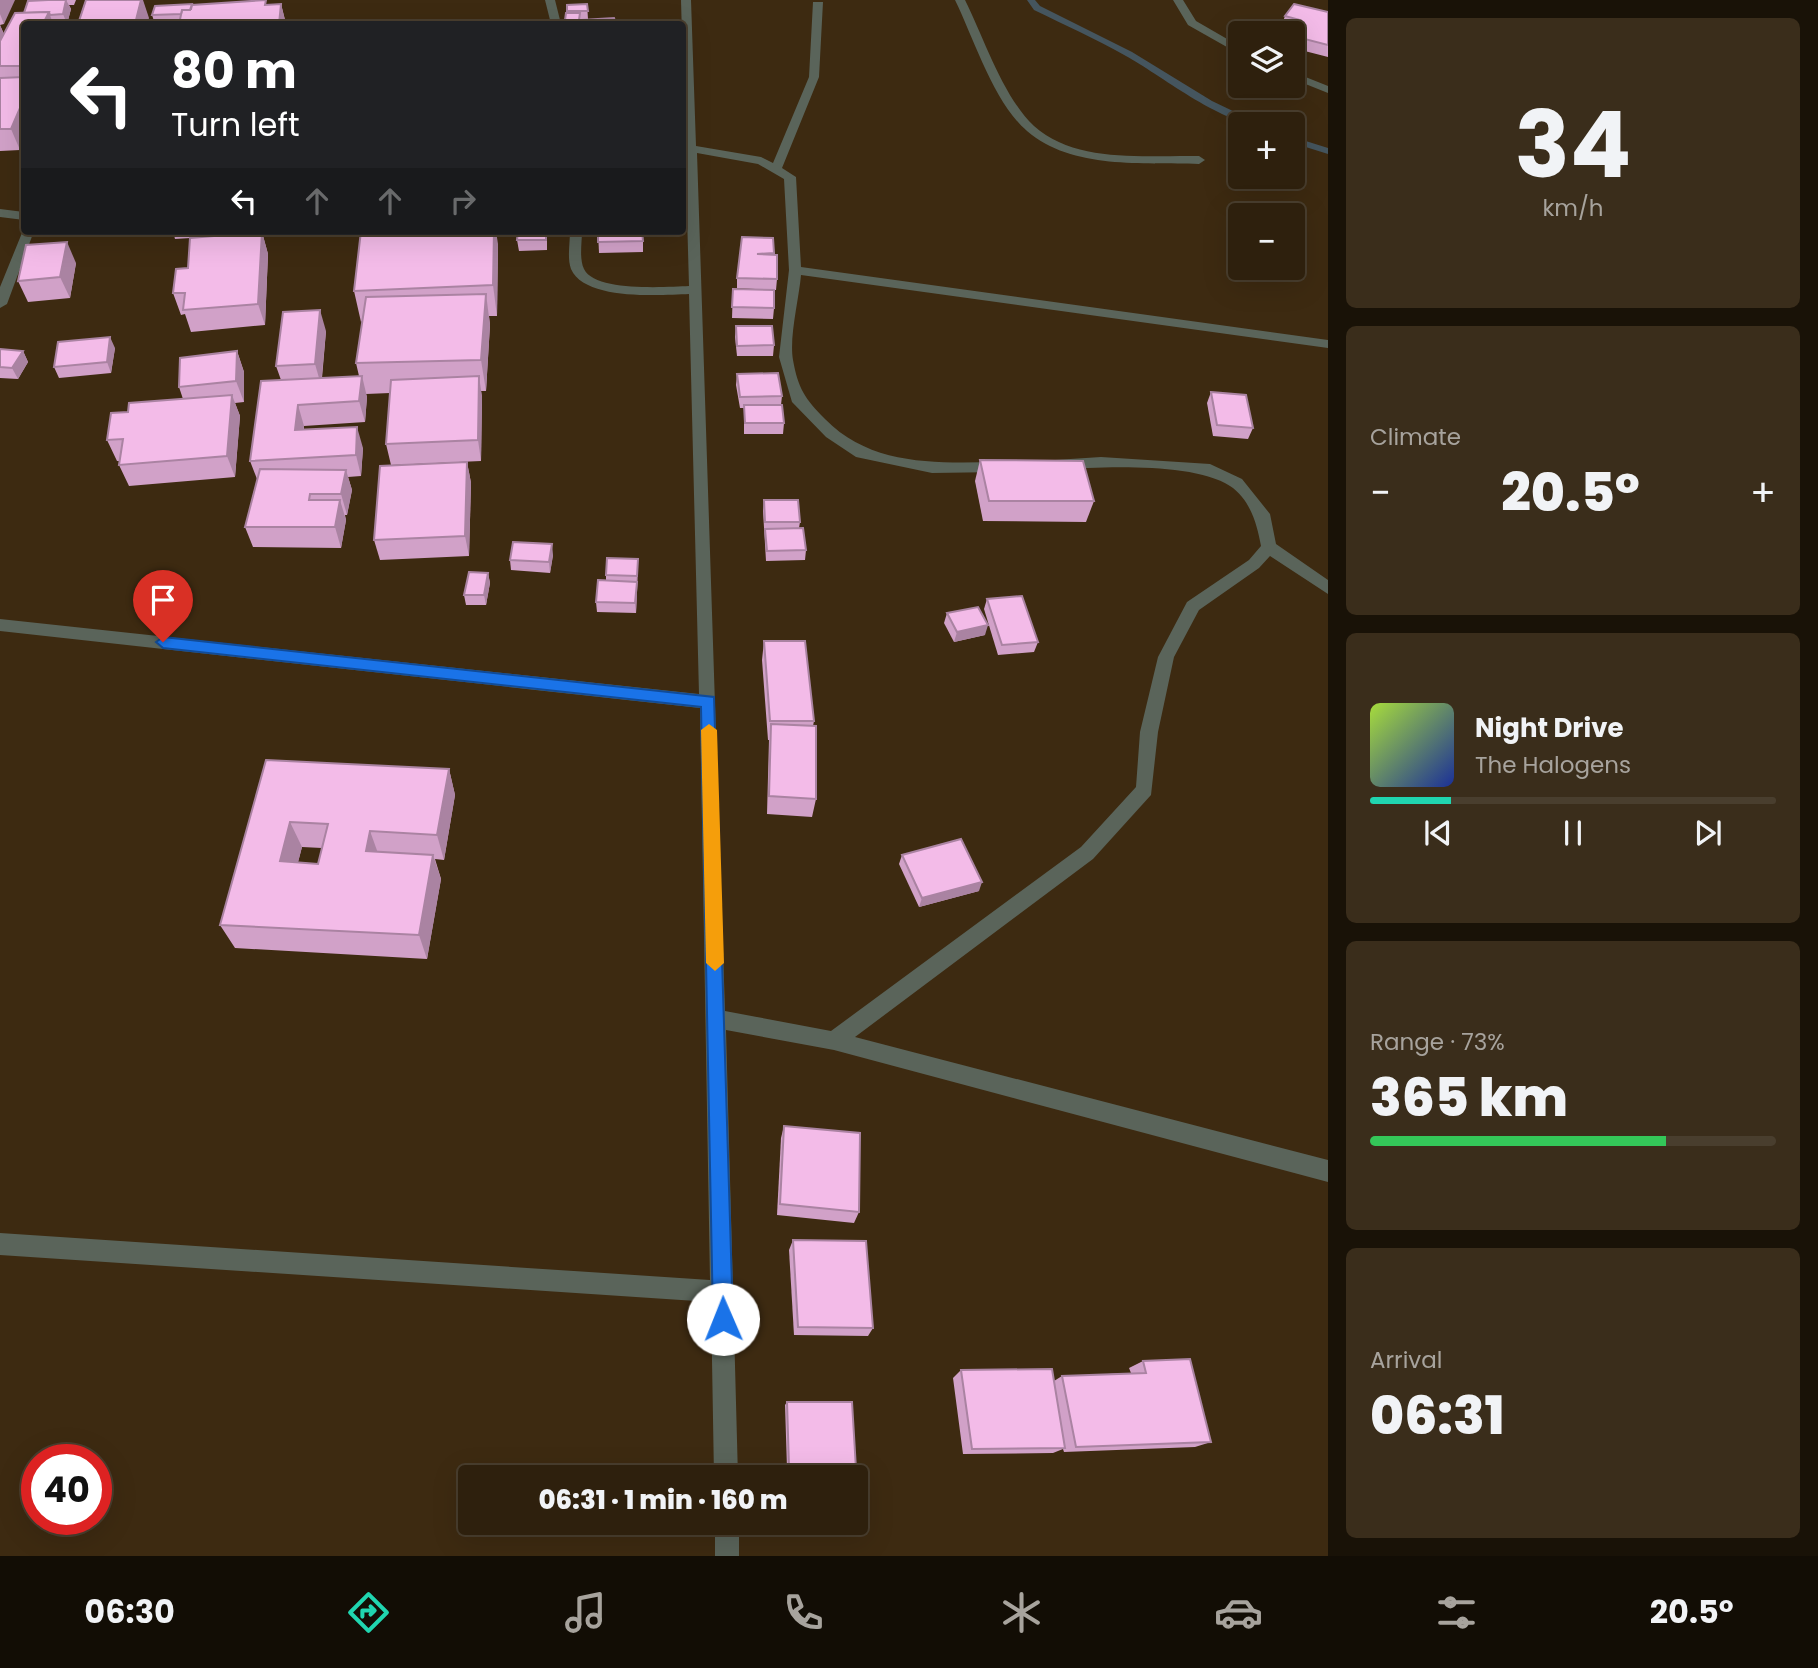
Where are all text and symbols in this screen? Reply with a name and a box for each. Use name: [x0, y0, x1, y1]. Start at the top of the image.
map controls: [1228, 21, 1305, 280]
button: layers: [1228, 21, 1305, 98]
text: 80 m: [171, 37, 297, 105]
icon: left: [56, 49, 147, 140]
text: 34: [1515, 81, 1631, 209]
text: Turn left: [171, 102, 300, 147]
button: +: [1228, 112, 1305, 189]
icon: left: [225, 182, 263, 220]
icon: ahead: [298, 182, 336, 220]
icon: ahead: [371, 182, 409, 220]
icon: right: [444, 182, 482, 220]
text: km/h: [1542, 192, 1604, 224]
button: −: [1228, 203, 1305, 280]
text: Climate: [1370, 421, 1461, 453]
text: 20.5°: [1501, 456, 1640, 529]
text: −: [1370, 466, 1391, 519]
text: +: [1750, 466, 1776, 519]
pin: [133, 570, 193, 642]
icon: arrive: [144, 581, 182, 619]
text: Night Drive: [1475, 710, 1623, 746]
text: The Halogens: [1475, 749, 1631, 781]
icon: previous: [1419, 814, 1457, 852]
icon: pause: [1554, 814, 1592, 852]
icon: next: [1689, 814, 1727, 852]
text: Range · 73%: [1370, 1026, 1505, 1058]
text: 365 km: [1370, 1061, 1568, 1134]
position arrow: [686, 1282, 760, 1356]
text: Arrival: [1370, 1344, 1442, 1376]
text: 06:31: [1370, 1379, 1505, 1452]
speed limit sign: 40: [21, 1444, 112, 1535]
text: 06:31 · 1 min · 160 m: [538, 1482, 788, 1518]
icon: directions: [344, 1588, 393, 1637]
icon: music: [561, 1588, 610, 1637]
icon: phone: [779, 1588, 828, 1637]
icon: climate: [997, 1588, 1046, 1637]
icon: car: [1214, 1588, 1263, 1637]
icon: filters: [1432, 1588, 1481, 1637]
text: 06:30: [84, 1589, 175, 1634]
text: 20.5°: [1650, 1589, 1734, 1634]

